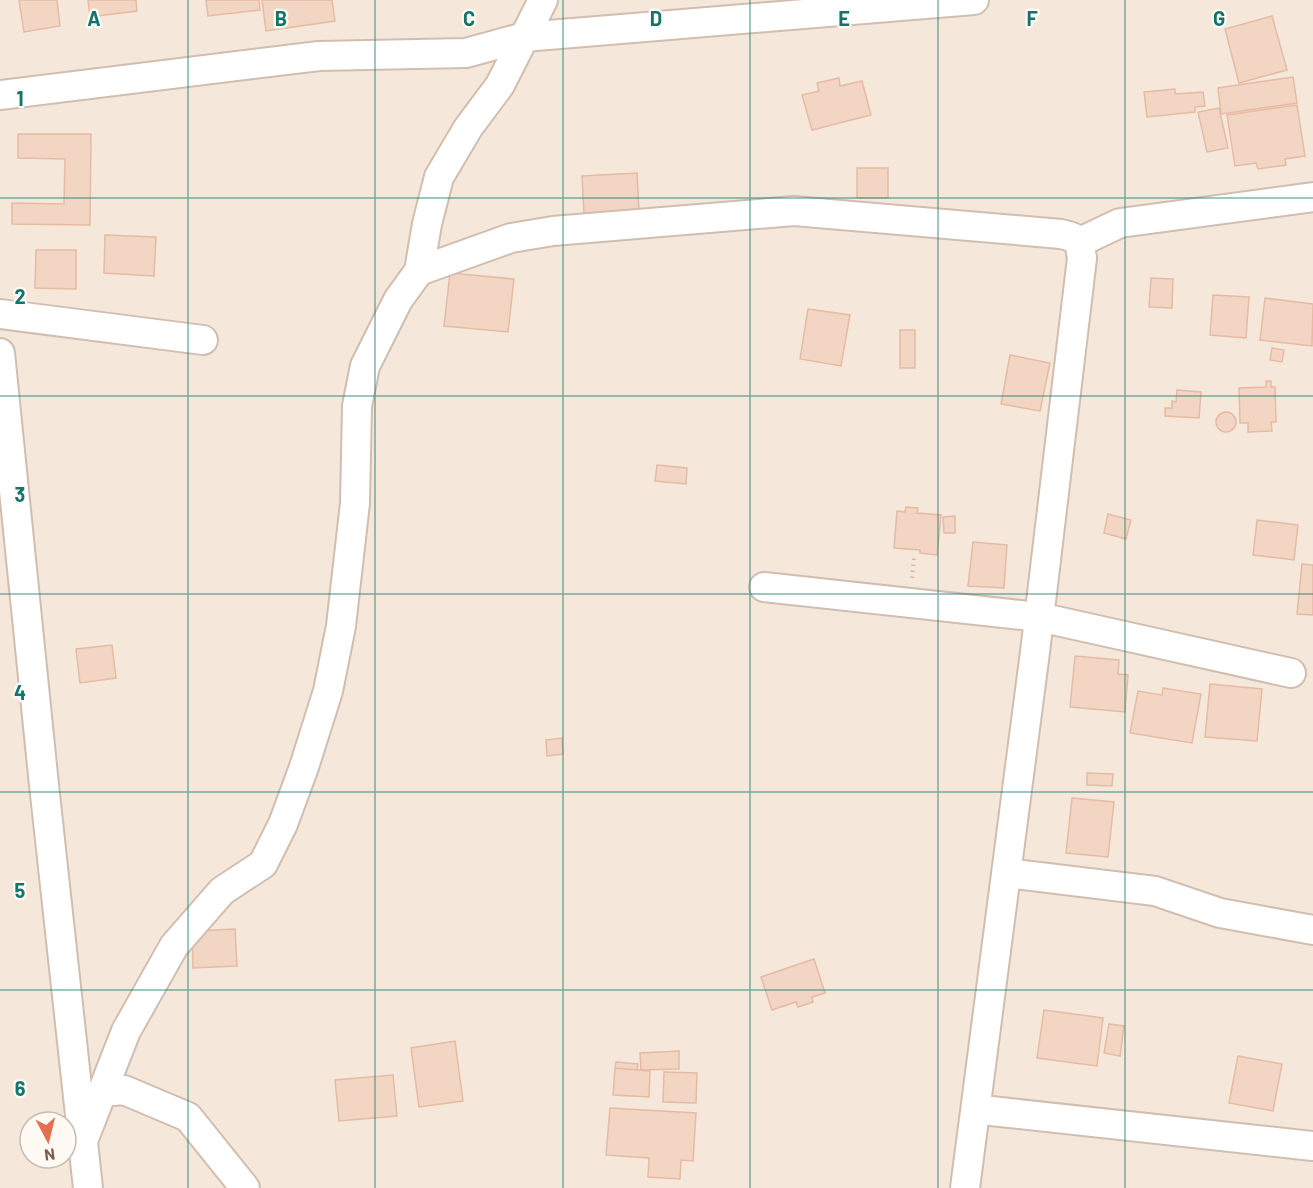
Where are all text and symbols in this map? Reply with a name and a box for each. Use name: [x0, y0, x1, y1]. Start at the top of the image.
text: A: [87, 6, 101, 30]
text: B: [275, 6, 287, 30]
text: C: [463, 6, 475, 30]
text: D: [650, 6, 662, 30]
text: E: [838, 6, 850, 30]
text: F: [1026, 6, 1038, 30]
text: G: [1213, 6, 1225, 30]
text: 1: [16, 86, 24, 110]
text: 2: [14, 284, 26, 308]
text: 3: [15, 482, 25, 506]
text: 4: [14, 680, 26, 704]
text: 5: [15, 878, 26, 902]
text: 6: [15, 1076, 26, 1100]
north arrow: [18, 1110, 78, 1170]
text: N: [43, 1145, 56, 1165]

